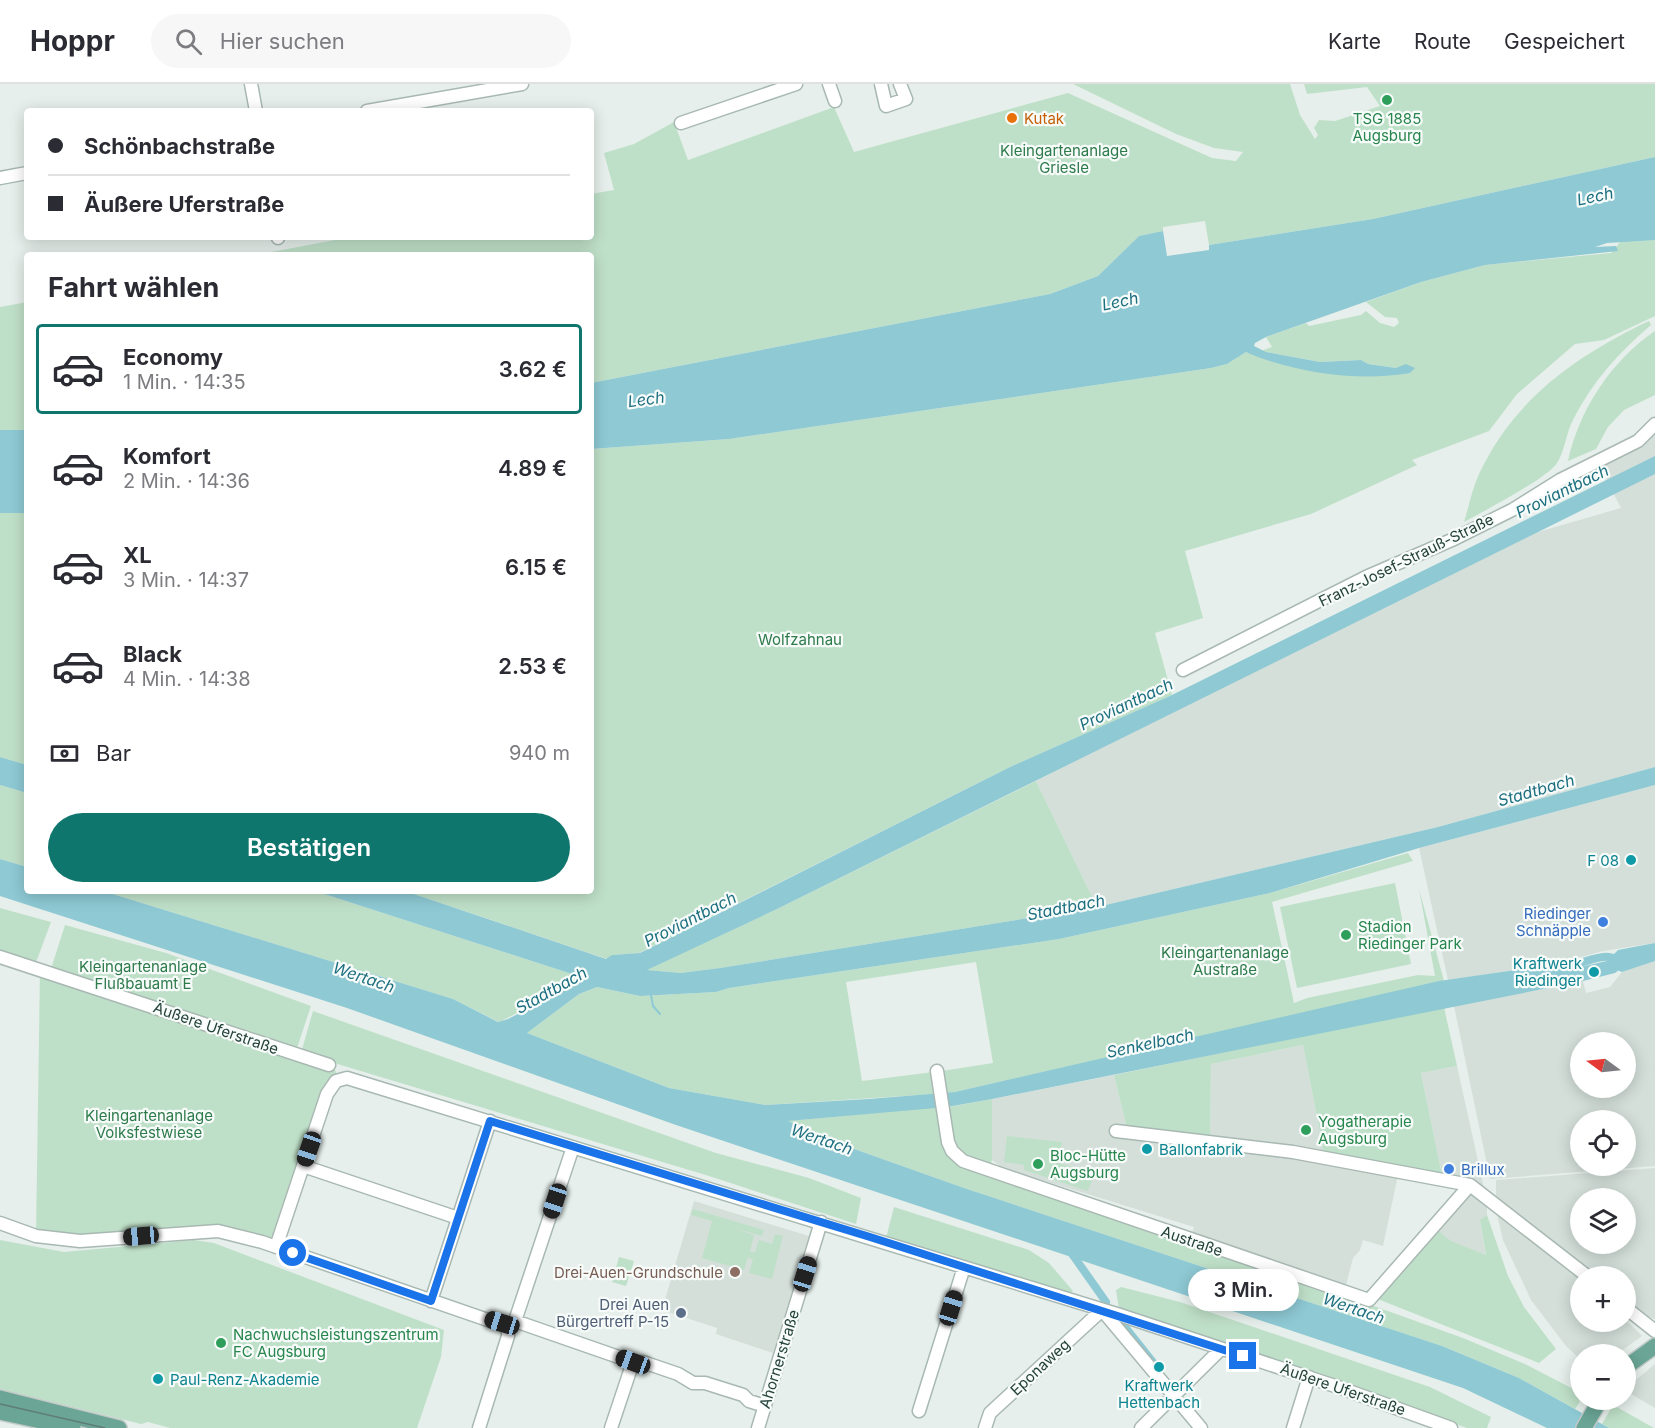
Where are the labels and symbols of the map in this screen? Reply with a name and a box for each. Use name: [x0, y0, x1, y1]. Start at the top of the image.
marker: TSG 1885 Augsburg: [1380, 93, 1394, 107]
place label: Kutak: [1024, 109, 1065, 128]
place label: TSG 1885 Augsburg: [1353, 109, 1422, 145]
marker: Kutak: [1005, 111, 1019, 125]
park label: Kleingartenanlage Griesle: [1000, 141, 1128, 177]
water label: Lech: [1575, 182, 1615, 210]
water label: Lech: [1100, 287, 1140, 315]
water label: Lech: [626, 387, 666, 411]
water label: Proviantbach: [1512, 460, 1612, 522]
street label: Franz-Josef-Strauß-Straße: [1315, 509, 1497, 611]
park label: Wolfzahnau: [758, 630, 842, 649]
water label: Proviantbach: [1076, 674, 1176, 734]
water label: Stadtbach: [1495, 770, 1577, 810]
place label: F 08: [1587, 851, 1619, 870]
marker: F 08: [1624, 853, 1638, 867]
water label: Proviantbach: [640, 887, 740, 951]
water label: Stadtbach: [1025, 890, 1107, 924]
place label: Riedinger Schnäpple: [1516, 904, 1591, 940]
marker: Riedinger Schnäpple: [1596, 915, 1610, 929]
place label: Stadion Riedinger Park: [1358, 917, 1462, 953]
marker: Stadion Riedinger Park: [1339, 928, 1353, 942]
park label: Kleingartenanlage Austraße: [1161, 943, 1289, 979]
place label: Kraftwerk Riedinger: [1513, 954, 1583, 990]
park label: Kleingartenanlage Flußbauamt E: [79, 957, 207, 993]
water label: Wertach: [331, 957, 397, 997]
water label: Stadtbach: [512, 962, 590, 1018]
marker: Kraftwerk Riedinger: [1587, 965, 1601, 979]
street label: Äußere Uferstraße: [151, 998, 281, 1058]
water label: Senkelbach: [1105, 1024, 1195, 1062]
north arrow: [1570, 1032, 1636, 1098]
park label: Kleingartenanlage Volksfestwiese: [85, 1106, 213, 1142]
place label: Yogatherapie Augsburg: [1318, 1112, 1412, 1148]
water label: Wertach: [789, 1119, 855, 1159]
marker: Yogatherapie Augsburg: [1299, 1123, 1313, 1137]
car: [295, 1129, 323, 1169]
place label: Ballonfabrik: [1159, 1140, 1244, 1159]
marker: Ballonfabrik: [1140, 1142, 1154, 1156]
place label: Bloc-Hütte Augsburg: [1050, 1146, 1126, 1182]
marker: Bloc-Hütte Augsburg: [1031, 1157, 1045, 1171]
place label: Brillux: [1461, 1160, 1505, 1179]
marker: Brillux: [1442, 1162, 1456, 1176]
car: [541, 1181, 569, 1221]
street label: Austraße: [1159, 1222, 1225, 1260]
car: [122, 1225, 160, 1247]
route start: [279, 1239, 306, 1266]
car: [791, 1254, 819, 1294]
place label: Drei-Auen-Grundschule: [554, 1263, 723, 1282]
marker: Drei-Auen-Grundschule: [728, 1265, 742, 1279]
callout: 3 Min.: [1188, 1269, 1298, 1311]
car: [937, 1288, 965, 1328]
water label: Wertach: [1321, 1288, 1387, 1328]
place label: Drei Auen Bürgertreff P-15: [556, 1295, 669, 1331]
marker: Drei Auen Bürgertreff P-15: [674, 1306, 688, 1320]
street label: Ahornerstraße: [755, 1307, 803, 1411]
car: [482, 1309, 522, 1337]
place label: Nachwuchsleistungszentrum FC Augsburg: [233, 1325, 439, 1361]
street label: Eponaweg: [1006, 1335, 1074, 1399]
marker: Nachwuchsleistungszentrum FC Augsburg: [214, 1336, 228, 1350]
route end: [1229, 1342, 1256, 1369]
car: [613, 1347, 653, 1377]
street label: Äußere Uferstraße: [1278, 1359, 1408, 1419]
marker: Kraftwerk Hettenbach: [1152, 1360, 1166, 1374]
place label: Paul-Renz-Akademie: [170, 1370, 320, 1389]
marker: Paul-Renz-Akademie: [151, 1372, 165, 1386]
place label: Kraftwerk Hettenbach: [1118, 1376, 1200, 1412]

